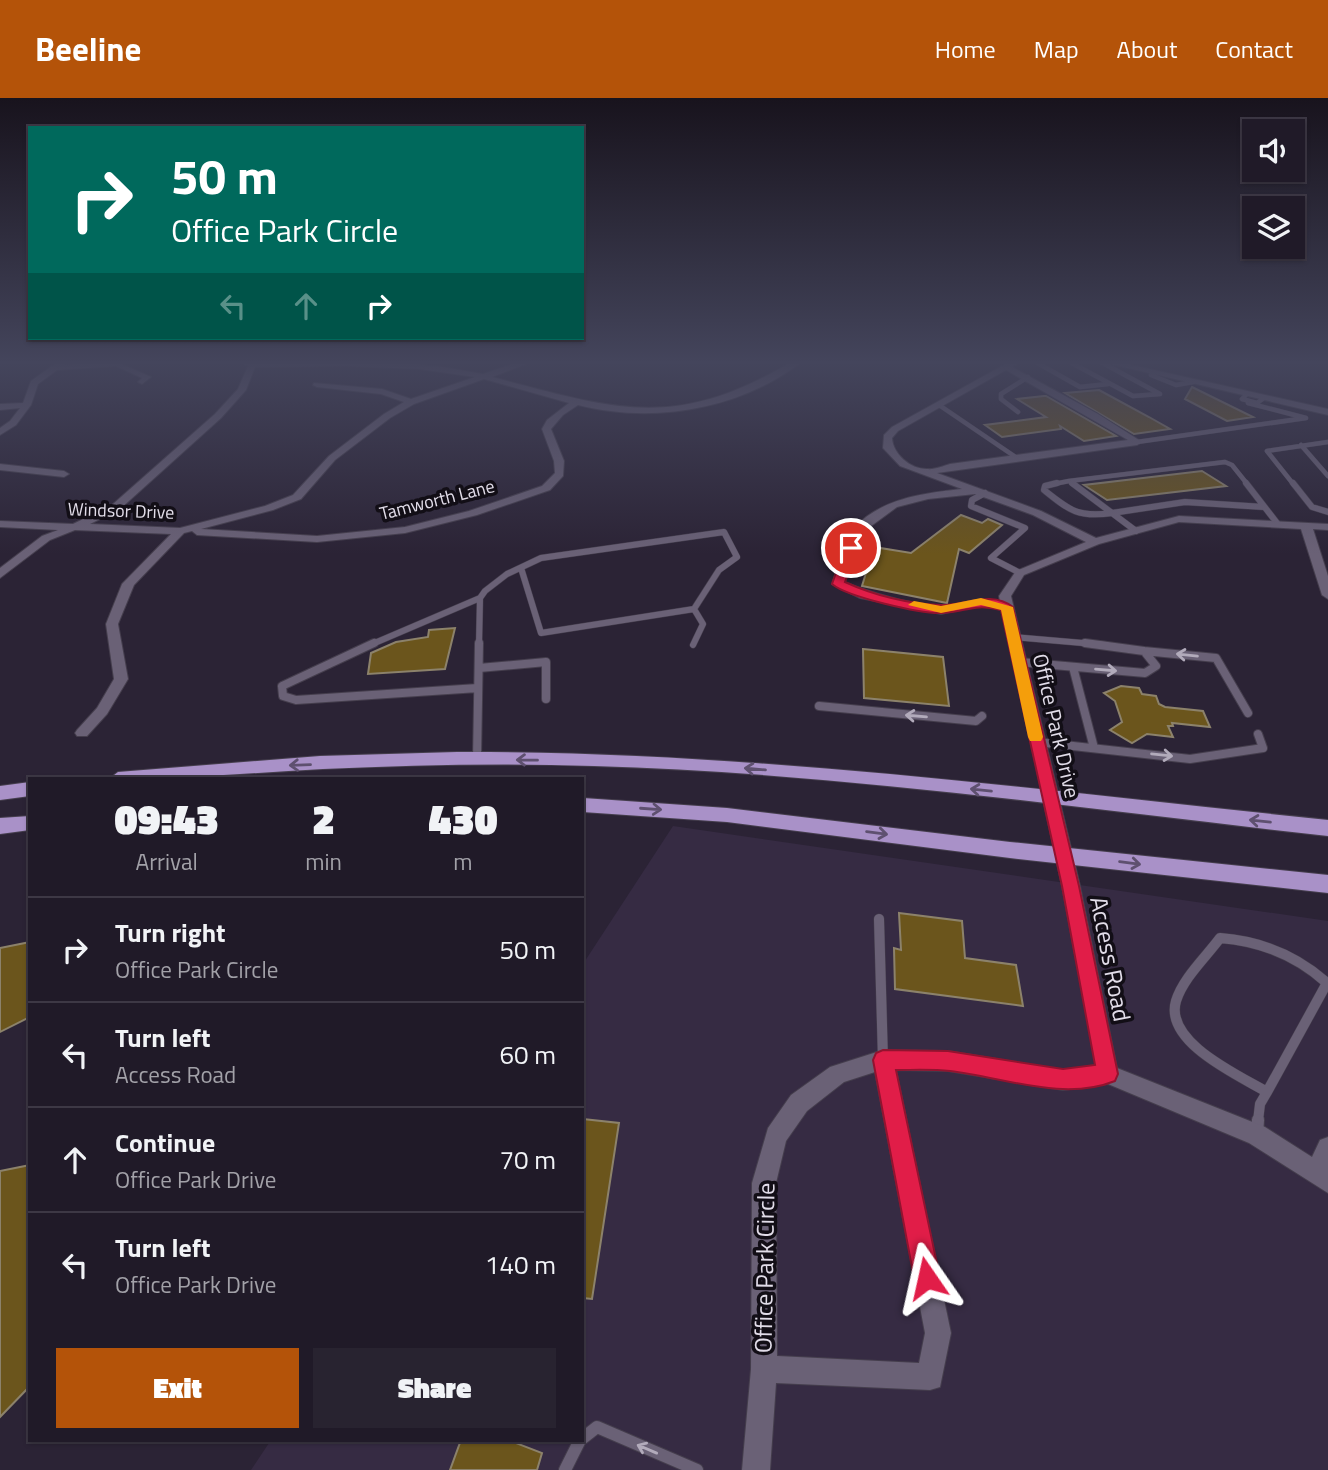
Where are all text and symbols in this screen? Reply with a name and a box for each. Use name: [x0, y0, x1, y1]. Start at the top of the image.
text: Beeline: [35, 24, 141, 74]
text: Home: [935, 31, 996, 67]
text: Map: [1034, 31, 1079, 67]
text: About: [1117, 31, 1177, 67]
text: Contact: [1215, 31, 1293, 67]
map controls: [1242, 119, 1305, 259]
button: sound: [1242, 119, 1305, 182]
text: 50 m: [171, 138, 278, 213]
icon: right: [56, 154, 147, 245]
button: layers: [1242, 196, 1305, 259]
text: Office Park Circle: [171, 206, 398, 254]
icon: left: [214, 287, 252, 325]
icon: ahead: [287, 287, 325, 325]
icon: right: [360, 287, 398, 325]
street label: Tamworth Lane: [377, 472, 497, 527]
street label: Windsor Drive: [67, 495, 175, 526]
pin: [821, 518, 881, 578]
icon: arrive: [832, 529, 870, 567]
one-way arrow: [1176, 648, 1199, 661]
street label: Office Park Drive: [1025, 650, 1089, 801]
one-way arrow: [1094, 664, 1117, 677]
one-way arrow: [906, 709, 928, 722]
one-way arrow: [1150, 749, 1172, 762]
one-way arrow: [516, 753, 539, 767]
one-way arrow: [289, 759, 312, 772]
one-way arrow: [744, 762, 766, 775]
one-way arrow: [970, 784, 993, 797]
text: 09:43: [114, 786, 219, 850]
text: 2: [312, 786, 335, 850]
text: 430: [428, 786, 498, 850]
one-way arrow: [639, 803, 662, 816]
one-way arrow: [1249, 814, 1272, 827]
one-way arrow: [865, 827, 888, 840]
text: Arrival: [135, 844, 198, 879]
text: min: [305, 844, 342, 879]
text: m: [453, 844, 473, 879]
one-way arrow: [1118, 856, 1141, 869]
street label: Access Road: [1081, 893, 1141, 1024]
text: Turn right: [115, 913, 226, 952]
text: 50 m: [499, 930, 556, 969]
icon: right: [56, 931, 94, 969]
text: Office Park Circle: [115, 952, 278, 987]
text: Turn left: [115, 1018, 210, 1057]
text: 60 m: [499, 1035, 556, 1074]
icon: left: [56, 1036, 94, 1074]
text: Access Road: [115, 1057, 236, 1092]
text: Continue: [115, 1123, 215, 1162]
text: 70 m: [499, 1140, 556, 1179]
icon: ahead: [56, 1141, 94, 1179]
text: Office Park Drive: [115, 1162, 276, 1197]
street label: Office Park Circle: [745, 1182, 783, 1354]
text: Turn left: [115, 1228, 210, 1267]
position arrow: [890, 1241, 964, 1315]
text: 140 m: [485, 1245, 556, 1284]
icon: left: [56, 1246, 94, 1284]
text: Office Park Drive: [115, 1267, 276, 1302]
button: Exit: [56, 1348, 299, 1428]
button: Share: [313, 1348, 556, 1428]
one-way arrow: [637, 1442, 658, 1455]

